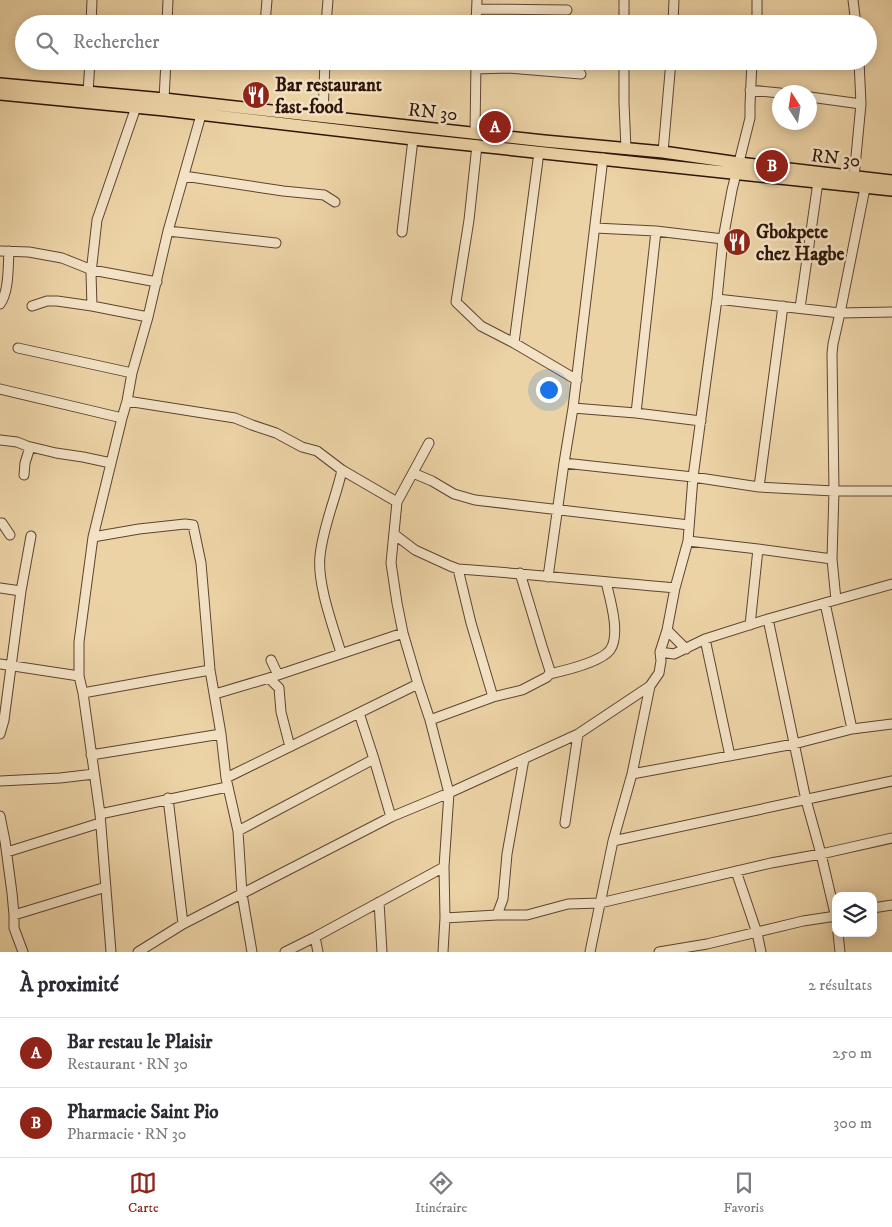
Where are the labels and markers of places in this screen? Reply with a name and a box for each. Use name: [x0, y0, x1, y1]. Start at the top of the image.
place label: Bar restaurant fast-food: [274, 74, 383, 119]
restaurant icon: Bar restaurant fast-food: [241, 80, 271, 110]
pin: A: [479, 108, 511, 146]
pin: B: [756, 147, 788, 185]
place label: Gbokpete chez Hagbe: [756, 221, 844, 266]
restaurant icon: Gbokpete chez Hagbe: [722, 227, 752, 257]

